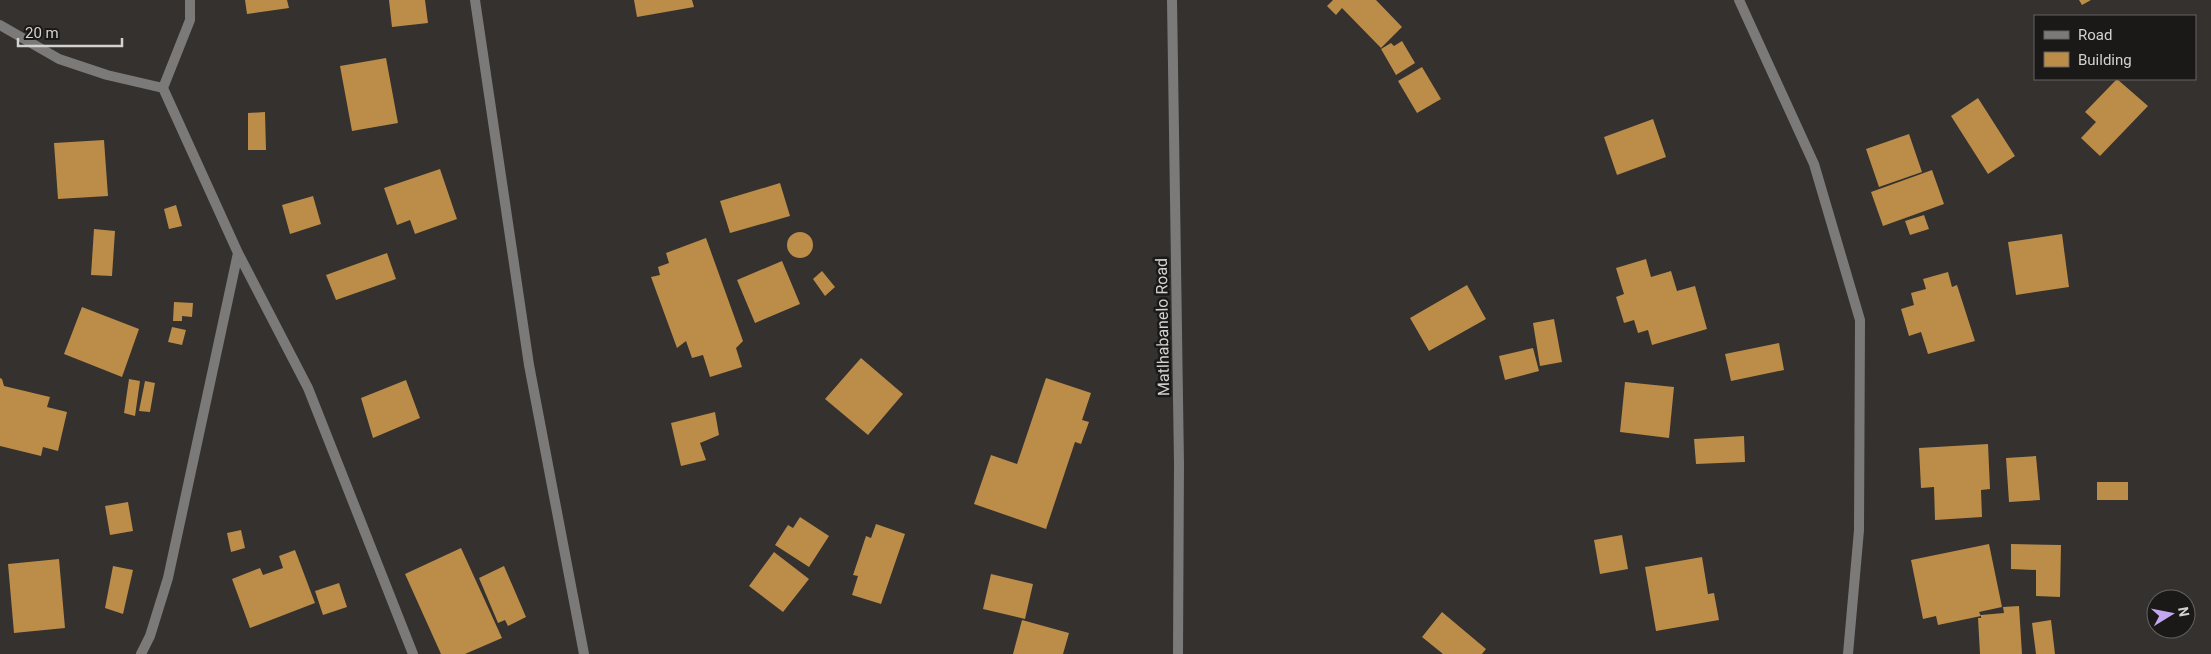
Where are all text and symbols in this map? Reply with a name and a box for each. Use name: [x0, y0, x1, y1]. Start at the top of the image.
scale bar: [18, 15, 121, 47]
legend: [2034, 15, 2196, 80]
text: 20 m: [25, 24, 59, 42]
text: Road: [2078, 26, 2112, 44]
text: Building: [2078, 51, 2132, 69]
street label: Matlhabanelo Road: [1152, 258, 1173, 396]
north arrow: [2146, 589, 2196, 639]
text: N: [2175, 605, 2193, 618]

